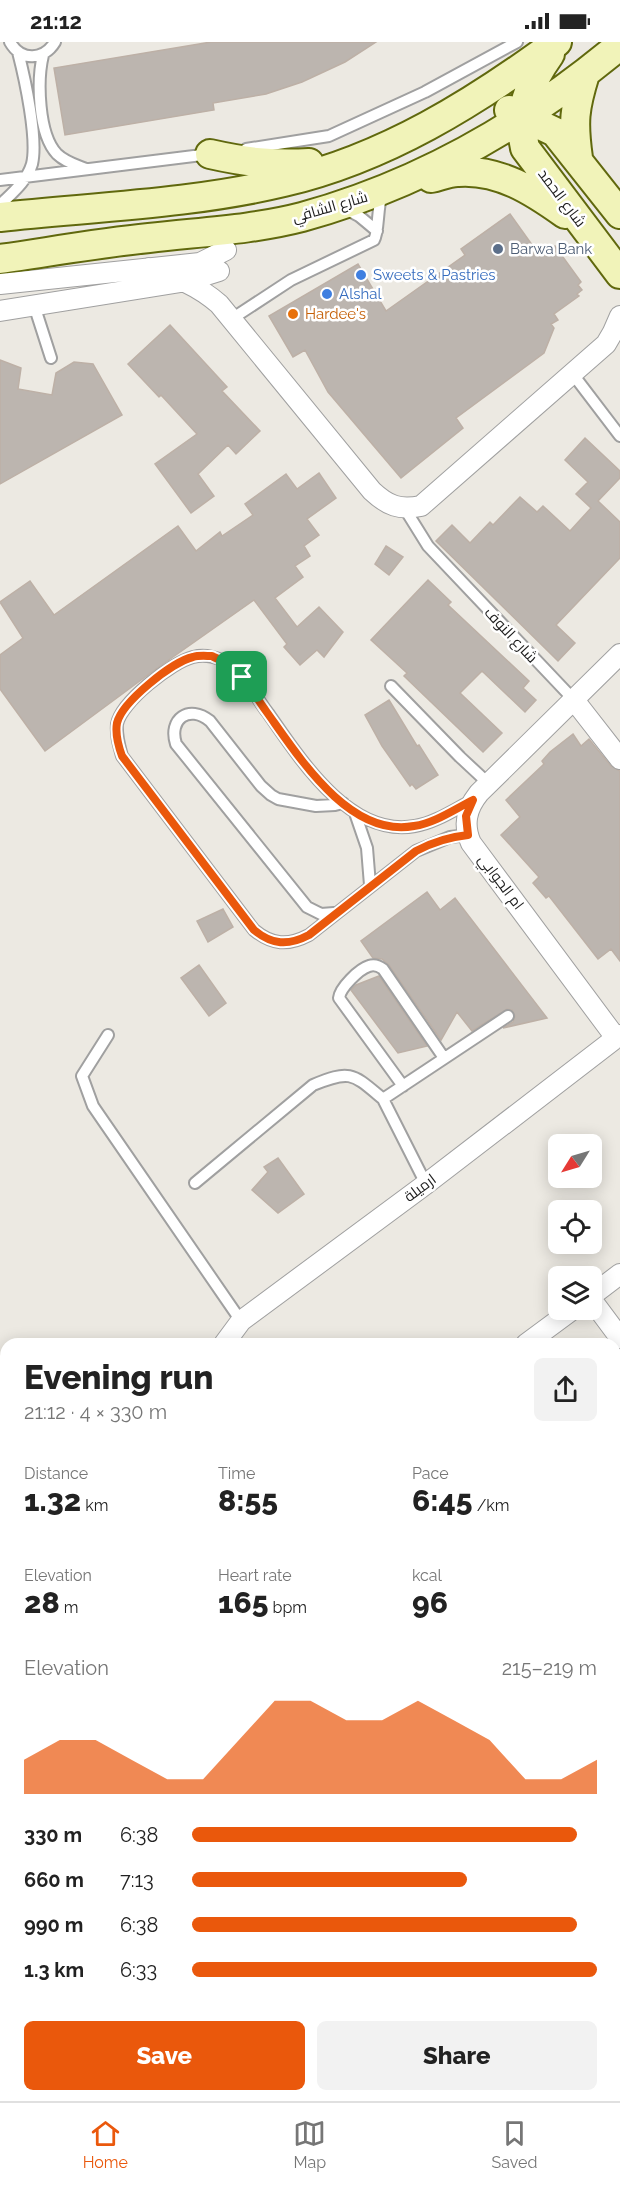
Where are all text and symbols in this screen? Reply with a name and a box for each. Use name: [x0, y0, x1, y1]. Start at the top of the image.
text: 21:12: [30, 8, 82, 34]
street label: شارع الحمد: [533, 165, 590, 232]
street label: شارع الشافي: [290, 188, 371, 229]
place label: Barwa Bank: [510, 240, 592, 258]
marker: Barwa Bank: [491, 242, 505, 256]
place label: Sweets & Pastries: [373, 266, 496, 284]
marker: Sweets & Pastries: [354, 268, 368, 282]
place label: Alshal: [339, 285, 382, 303]
marker: Alshal: [320, 287, 334, 301]
place label: Hardee's: [305, 305, 366, 323]
marker: Hardee's: [286, 307, 300, 321]
street label: شارع النوف: [479, 603, 541, 668]
pin: [216, 651, 267, 702]
icon: arrive: [225, 660, 258, 693]
street label: ام الجوابي: [472, 851, 528, 915]
north arrow: [548, 1134, 602, 1188]
map controls: [548, 1134, 602, 1320]
street label: ارميلة: [400, 1170, 440, 1206]
button: locate: [548, 1200, 602, 1254]
button: layers: [548, 1266, 602, 1320]
text: Evening run: [24, 1358, 214, 1397]
button: share: [534, 1358, 597, 1421]
text: 21:12 · 4 × 330 m: [24, 1400, 167, 1424]
text: Distance: [24, 1464, 88, 1483]
text: Time: [218, 1464, 255, 1483]
text: Pace: [412, 1464, 449, 1483]
text: 1.32: [24, 1483, 81, 1518]
text: 8:55: [218, 1483, 278, 1518]
text: 6:45: [412, 1483, 473, 1518]
text: km: [81, 1496, 108, 1515]
text: /km: [473, 1496, 509, 1515]
text: Elevation: [24, 1566, 92, 1585]
text: Heart rate: [218, 1566, 292, 1585]
text: kcal: [412, 1566, 442, 1585]
text: 28: [24, 1585, 60, 1620]
text: 165: [218, 1585, 269, 1620]
text: 96: [412, 1585, 448, 1620]
text: m: [60, 1598, 78, 1617]
text: bpm: [269, 1598, 307, 1617]
text: Elevation: [24, 1656, 109, 1680]
text: 215–219 m: [502, 1656, 597, 1680]
text: 330 m: [24, 1823, 82, 1847]
text: 6:38: [120, 1823, 158, 1847]
text: 660 m: [24, 1868, 84, 1892]
text: 7:13: [120, 1868, 154, 1892]
text: 990 m: [24, 1913, 83, 1937]
text: 6:38: [120, 1913, 158, 1937]
text: 1.3 km: [24, 1958, 84, 1982]
text: 6:33: [120, 1958, 157, 1982]
button: Save: [24, 2021, 305, 2090]
button: Share: [317, 2021, 597, 2090]
tab: Home: [83, 2117, 128, 2172]
tab: Map: [293, 2117, 326, 2172]
tab: Saved: [492, 2117, 537, 2172]

